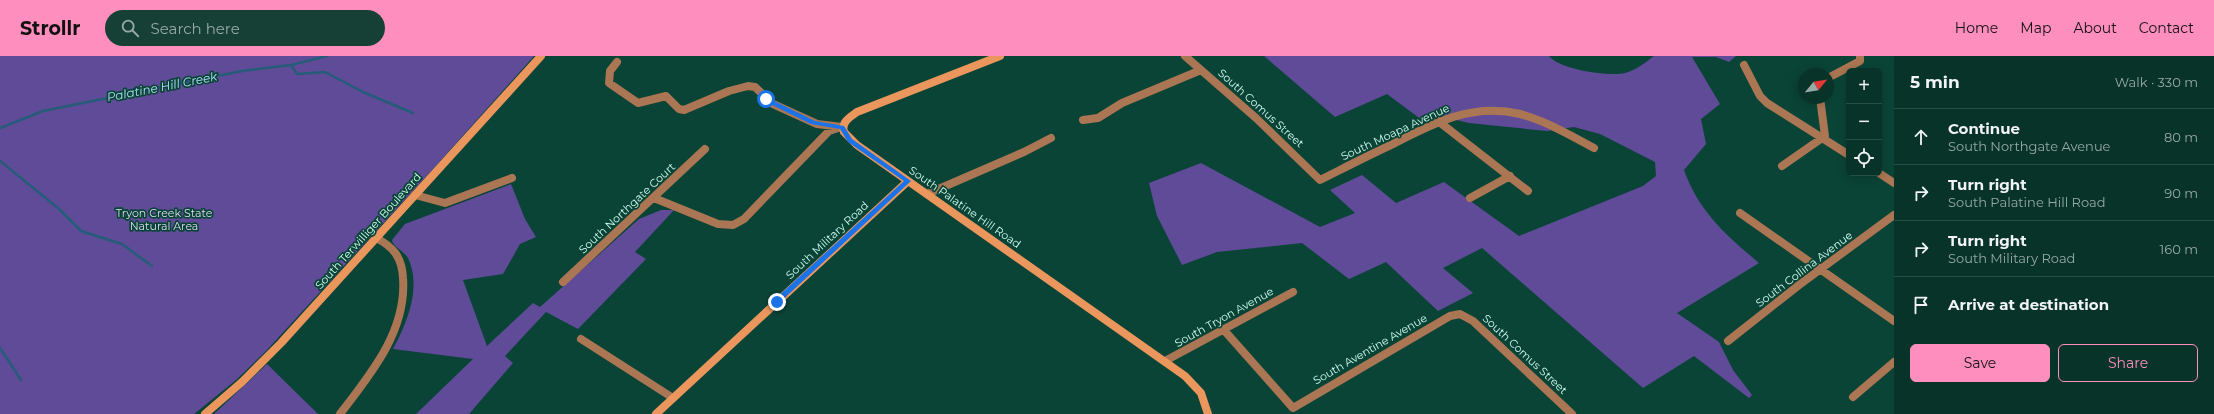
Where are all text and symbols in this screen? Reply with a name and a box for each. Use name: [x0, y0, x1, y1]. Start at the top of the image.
search box: [105, 10, 385, 46]
text: Strollr: [20, 17, 81, 40]
icon: search: [119, 17, 141, 39]
text: Search here: [151, 19, 240, 38]
text: Home: [1955, 19, 1998, 37]
text: Map: [2020, 19, 2051, 37]
text: About: [2073, 19, 2117, 37]
text: Contact: [2139, 19, 2194, 37]
street label: South Comus Street: [1215, 66, 1307, 151]
water label: Palatine Hill Creek: [105, 68, 219, 105]
north arrow: [1798, 68, 1834, 104]
map controls: [1846, 68, 1882, 176]
button: +: [1846, 68, 1882, 104]
text: 5 min: [1910, 72, 1960, 92]
text: Walk · 330 m: [2115, 74, 2198, 90]
route start: [757, 90, 775, 108]
street label: South Moapa Avenue: [1339, 101, 1452, 163]
button: −: [1846, 104, 1882, 140]
text: Continue: [1948, 119, 2020, 138]
icon: ahead: [1910, 126, 1932, 148]
text: 80 m: [2164, 129, 2198, 145]
text: South Northgate Avenue: [1948, 138, 2110, 154]
button: locate: [1846, 140, 1882, 176]
street label: South Northgate Court: [576, 159, 679, 256]
street label: South Palatine Hill Road: [906, 163, 1024, 251]
street label: South Terwilliger Boulevard: [312, 170, 424, 292]
text: Turn right: [1948, 175, 2027, 194]
icon: right: [1910, 182, 1932, 204]
text: 90 m: [2164, 185, 2198, 201]
text: South Palatine Hill Road: [1948, 194, 2106, 210]
street label: South Military Road: [783, 198, 871, 282]
park label: Tryon Creek State Natural Area: [116, 206, 213, 233]
street label: South Collina Avenue: [1753, 228, 1855, 310]
text: Turn right: [1948, 231, 2027, 250]
icon: right: [1910, 238, 1932, 260]
text: 160 m: [2160, 241, 2198, 257]
text: South Military Road: [1948, 250, 2075, 266]
street label: South Tryon Avenue: [1172, 284, 1276, 350]
route end: [768, 293, 786, 311]
icon: arrive: [1910, 294, 1932, 316]
text: Arrive at destination: [1948, 295, 2109, 314]
street label: South Aventine Avenue: [1311, 310, 1430, 387]
street label: South Comus Street: [1480, 311, 1571, 397]
button: Save: [1910, 344, 2050, 382]
button: Share: [2058, 344, 2198, 382]

